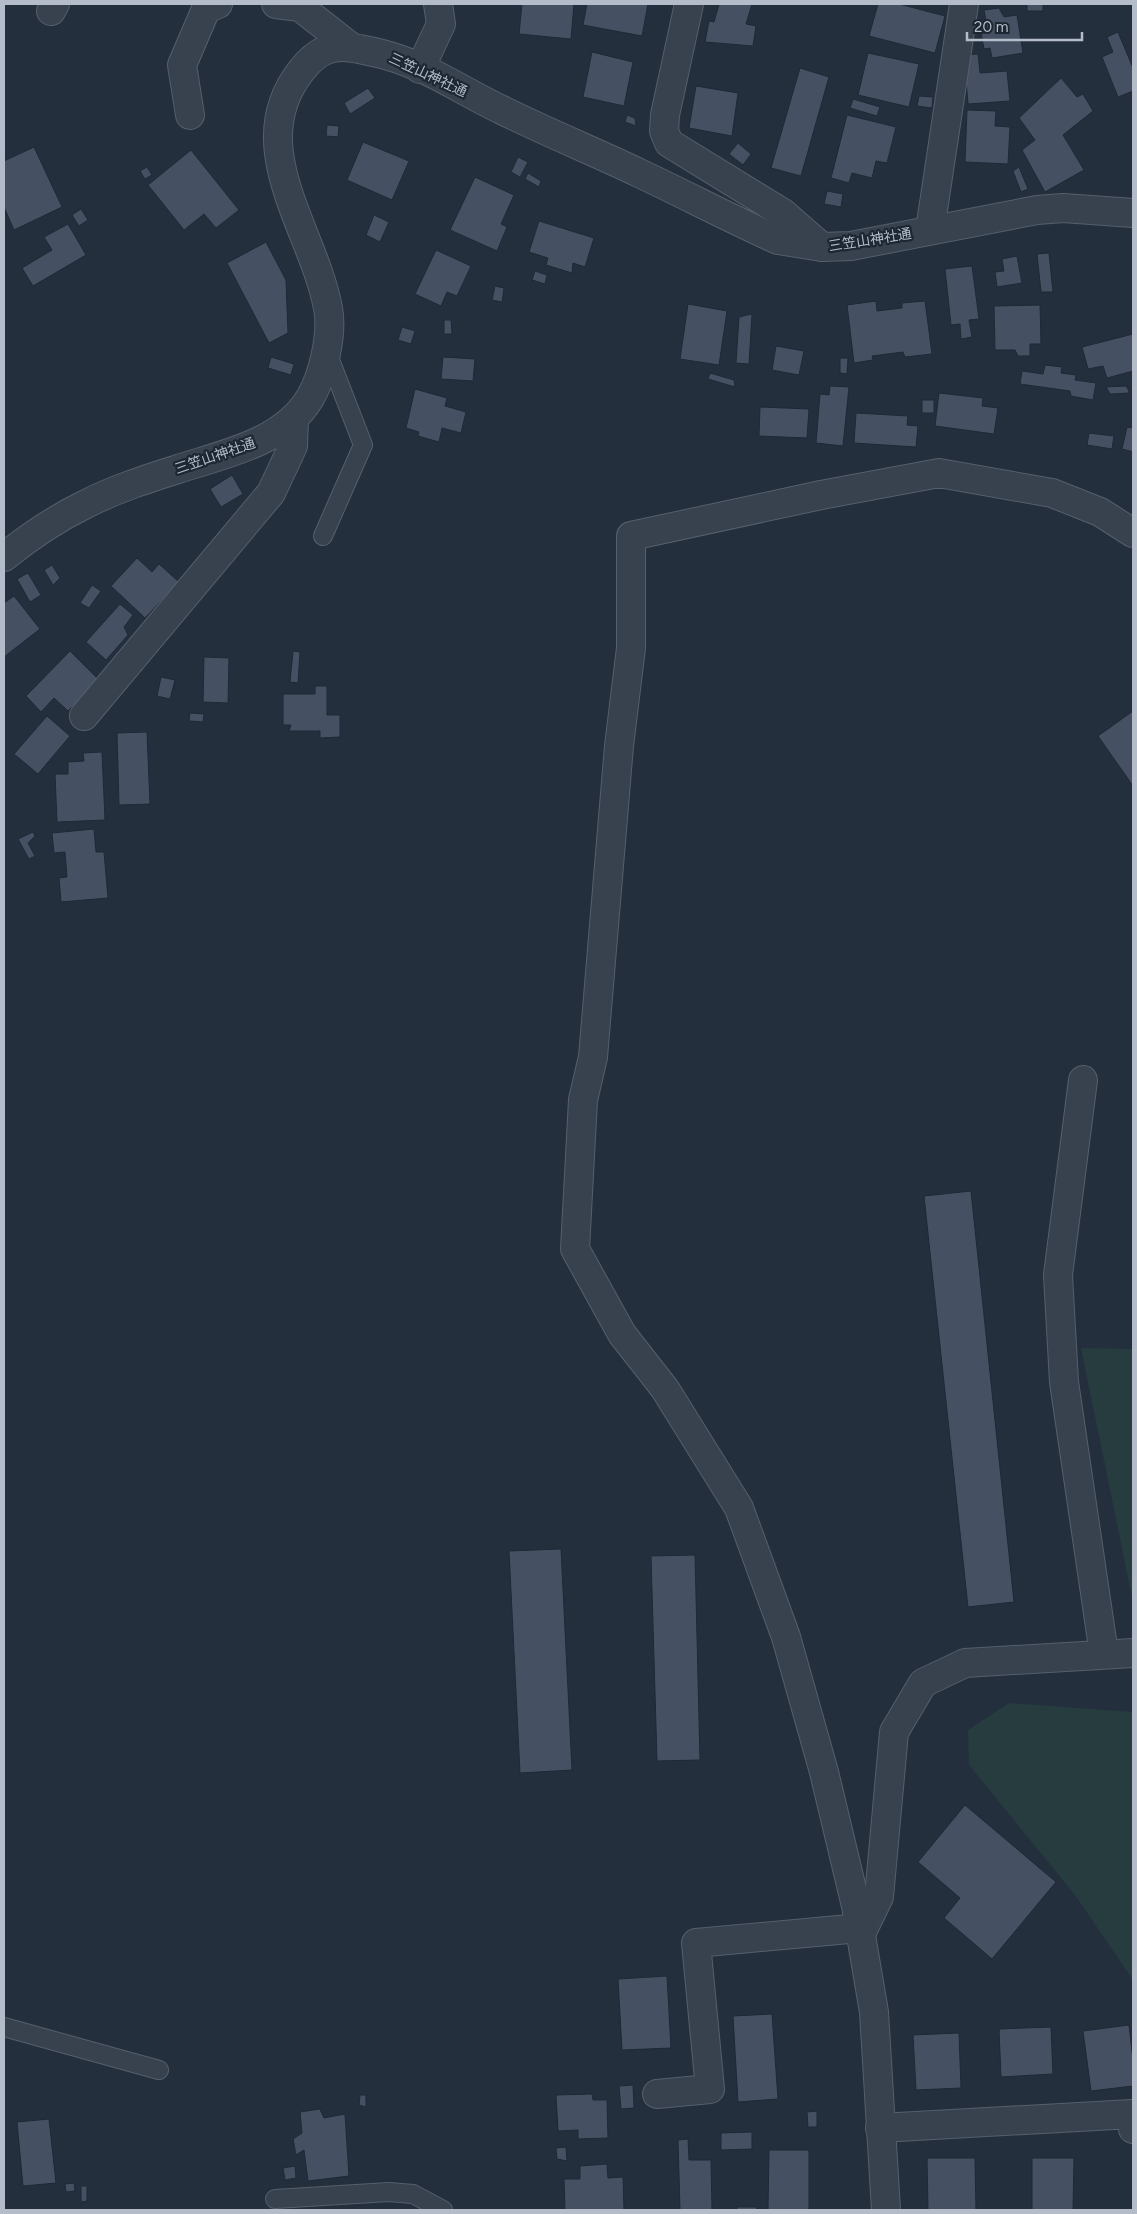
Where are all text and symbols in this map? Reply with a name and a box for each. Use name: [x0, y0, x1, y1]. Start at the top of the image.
scale bar: [967, 10, 1082, 42]
text: 20 m: [974, 18, 1008, 36]
street label: 三笠山神社通: [386, 50, 470, 100]
street label: 三笠山神社通: [827, 225, 913, 255]
street label: 三笠山神社通: [173, 434, 257, 478]

